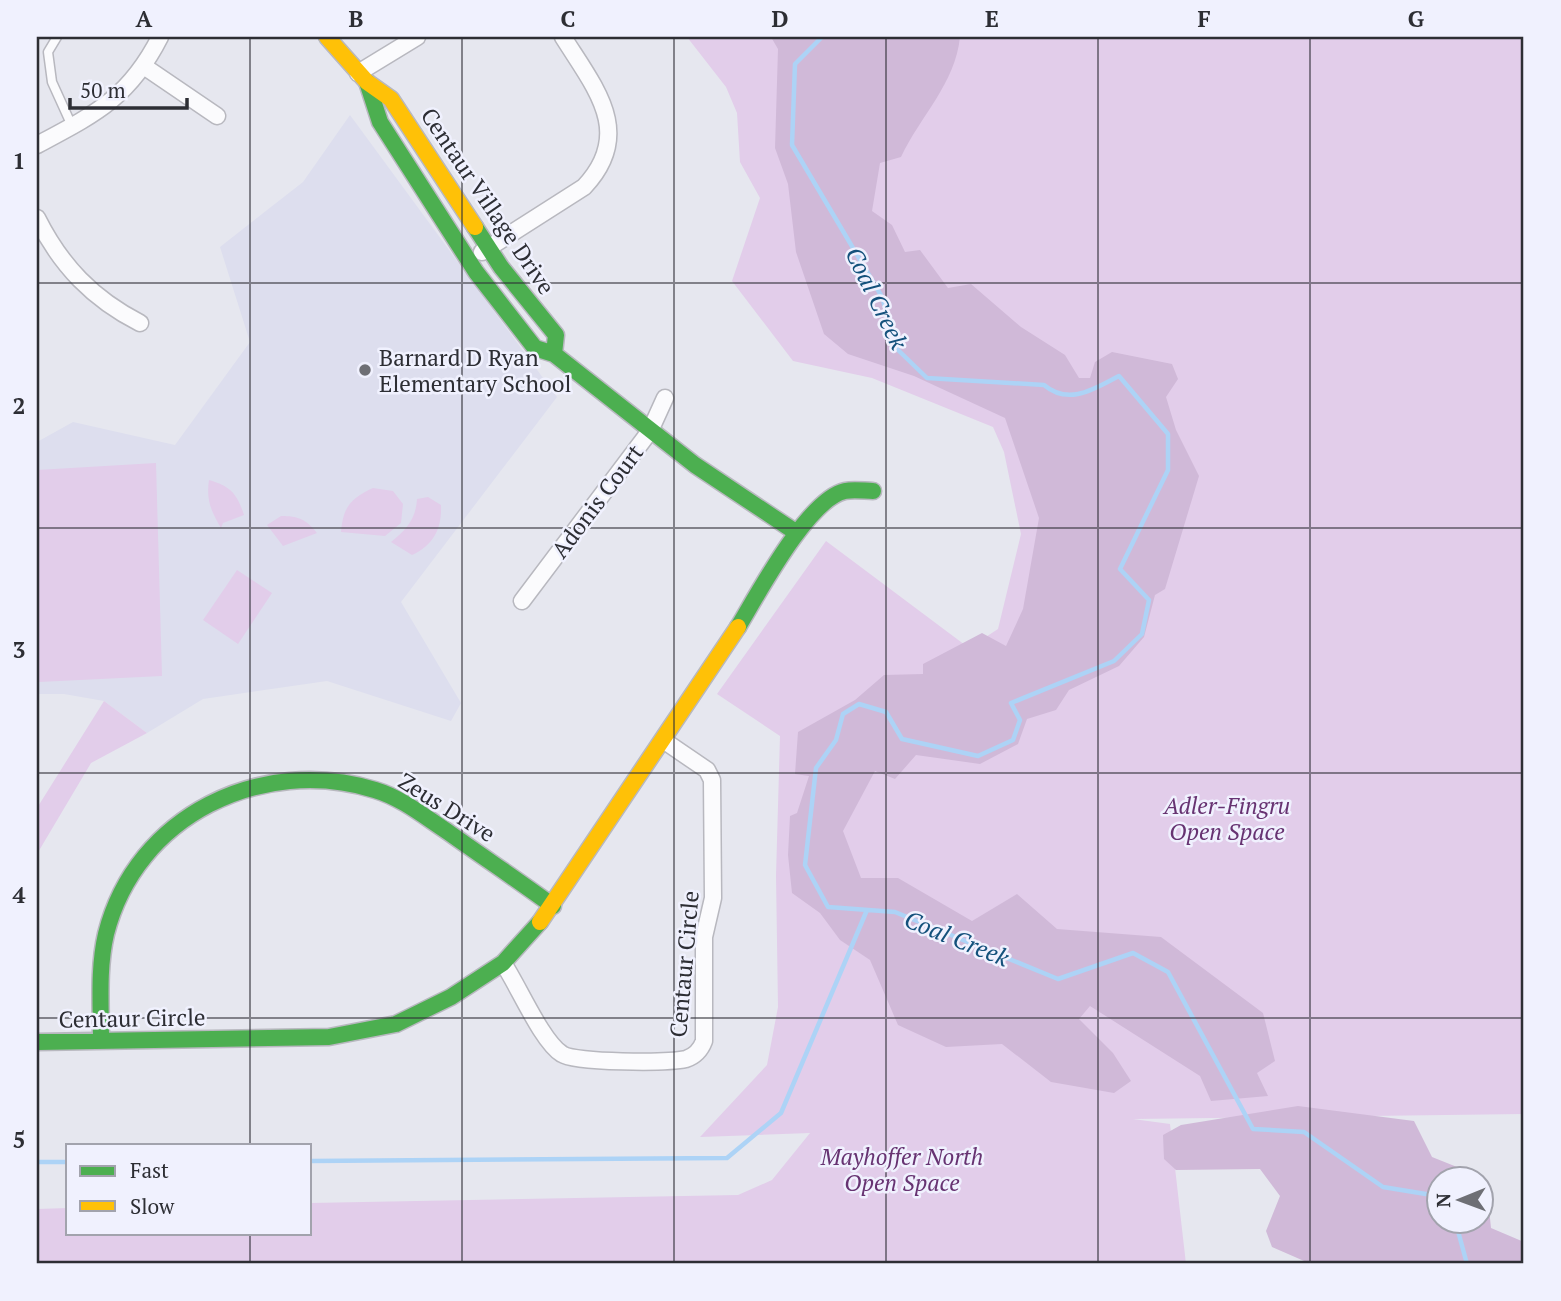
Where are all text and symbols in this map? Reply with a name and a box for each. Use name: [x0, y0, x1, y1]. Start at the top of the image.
text: A: [136, 3, 153, 34]
text: B: [349, 3, 364, 34]
text: C: [561, 3, 576, 34]
text: D: [772, 3, 789, 34]
text: E: [985, 3, 999, 34]
text: F: [1197, 3, 1211, 34]
text: G: [1408, 3, 1425, 34]
scale bar: [70, 66, 187, 110]
text: 50 m: [80, 76, 126, 104]
street label: Centaur Village Drive: [414, 102, 562, 300]
text: 1: [13, 145, 26, 176]
water label: Coal Creek: [838, 241, 916, 355]
place label: Barnard D Ryan Elementary School: [379, 342, 572, 399]
marker: Barnard D Ryan Elementary School: [357, 362, 373, 378]
text: 2: [13, 390, 26, 421]
street label: Adonis Court: [544, 437, 650, 564]
text: 3: [13, 634, 26, 665]
street label: Zeus Drive: [393, 765, 501, 849]
park label: Adler-Fingru Open Space: [1162, 790, 1290, 847]
text: 4: [13, 879, 26, 910]
street label: Centaur Circle: [662, 889, 706, 1039]
water label: Coal Creek: [900, 903, 1014, 974]
street label: Centaur Circle: [58, 1001, 206, 1035]
text: 5: [13, 1124, 26, 1155]
park label: Mayhoffer North Open Space: [820, 1141, 983, 1198]
legend: [66, 1144, 312, 1234]
text: Fast: [130, 1156, 169, 1184]
north arrow: [1424, 1164, 1494, 1234]
text: Slow: [130, 1192, 175, 1220]
text: N: [1430, 1192, 1455, 1208]

